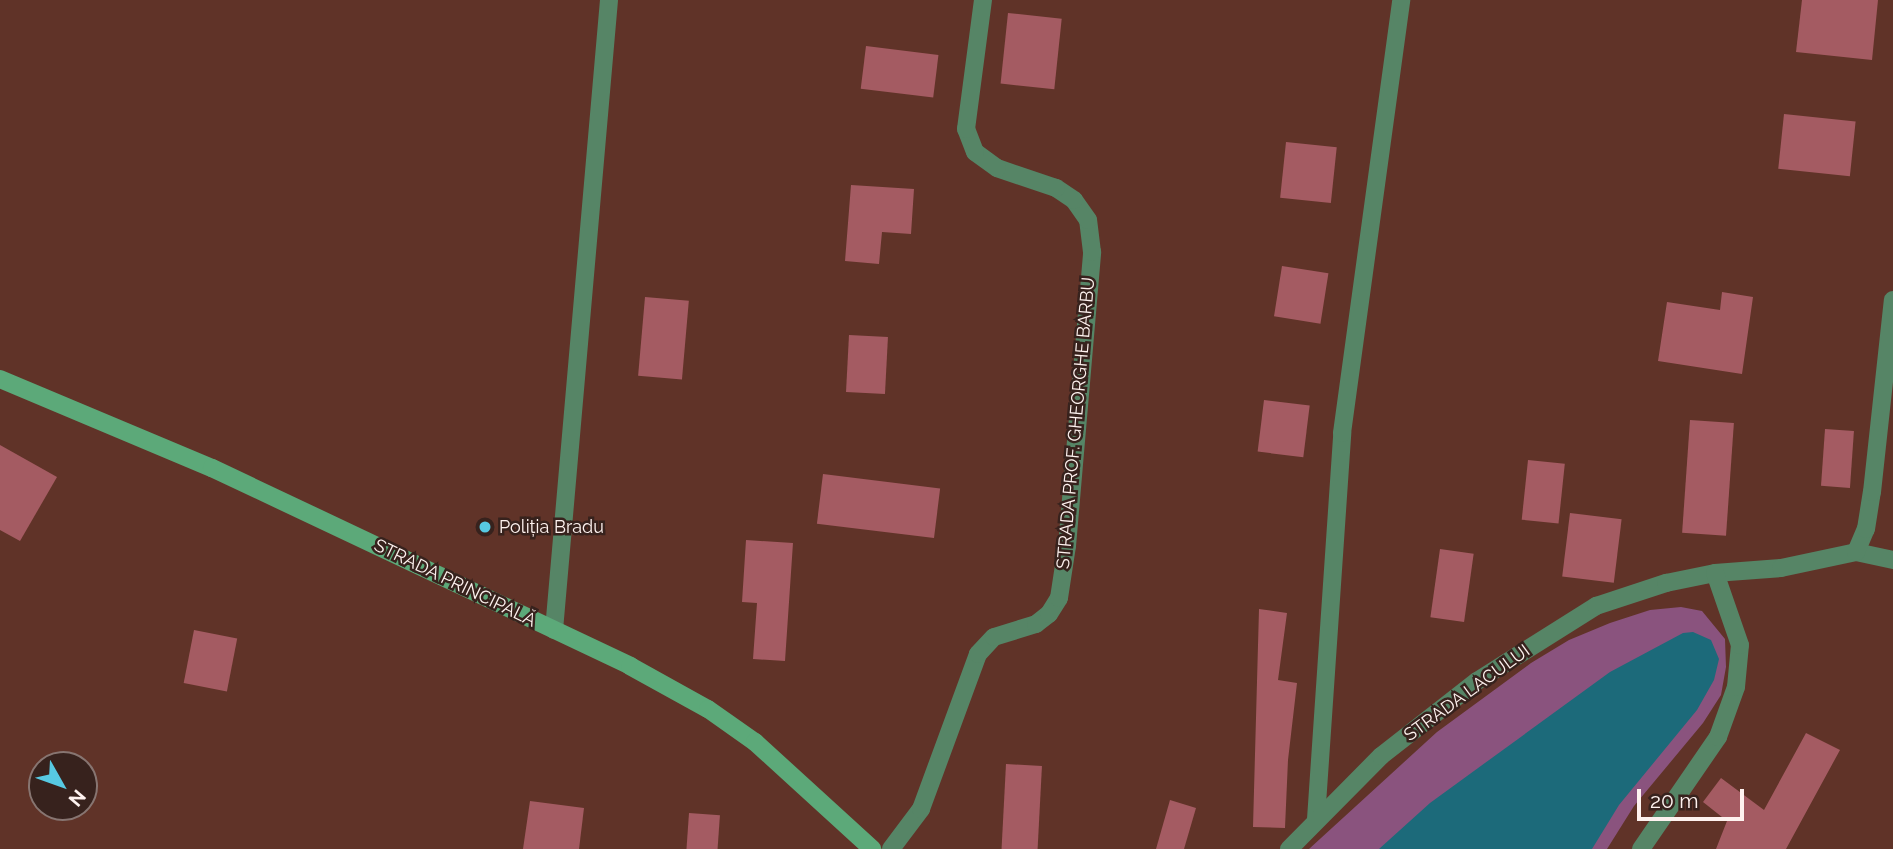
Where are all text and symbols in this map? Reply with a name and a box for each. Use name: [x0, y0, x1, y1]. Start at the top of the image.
street label: STRADA PROF. GHEORGHE BARBU: [1052, 276, 1100, 570]
place label: Poliția Bradu: [499, 516, 604, 538]
marker: Poliția Bradu: [477, 519, 493, 535]
street label: STRADA PRINCIPALĂ: [370, 534, 540, 632]
street label: STRADA LACULUI: [1400, 640, 1534, 746]
north arrow: [28, 751, 98, 821]
scale bar: [1641, 776, 1748, 820]
text: N: [64, 786, 91, 811]
text: 20 m: [1650, 788, 1698, 813]

